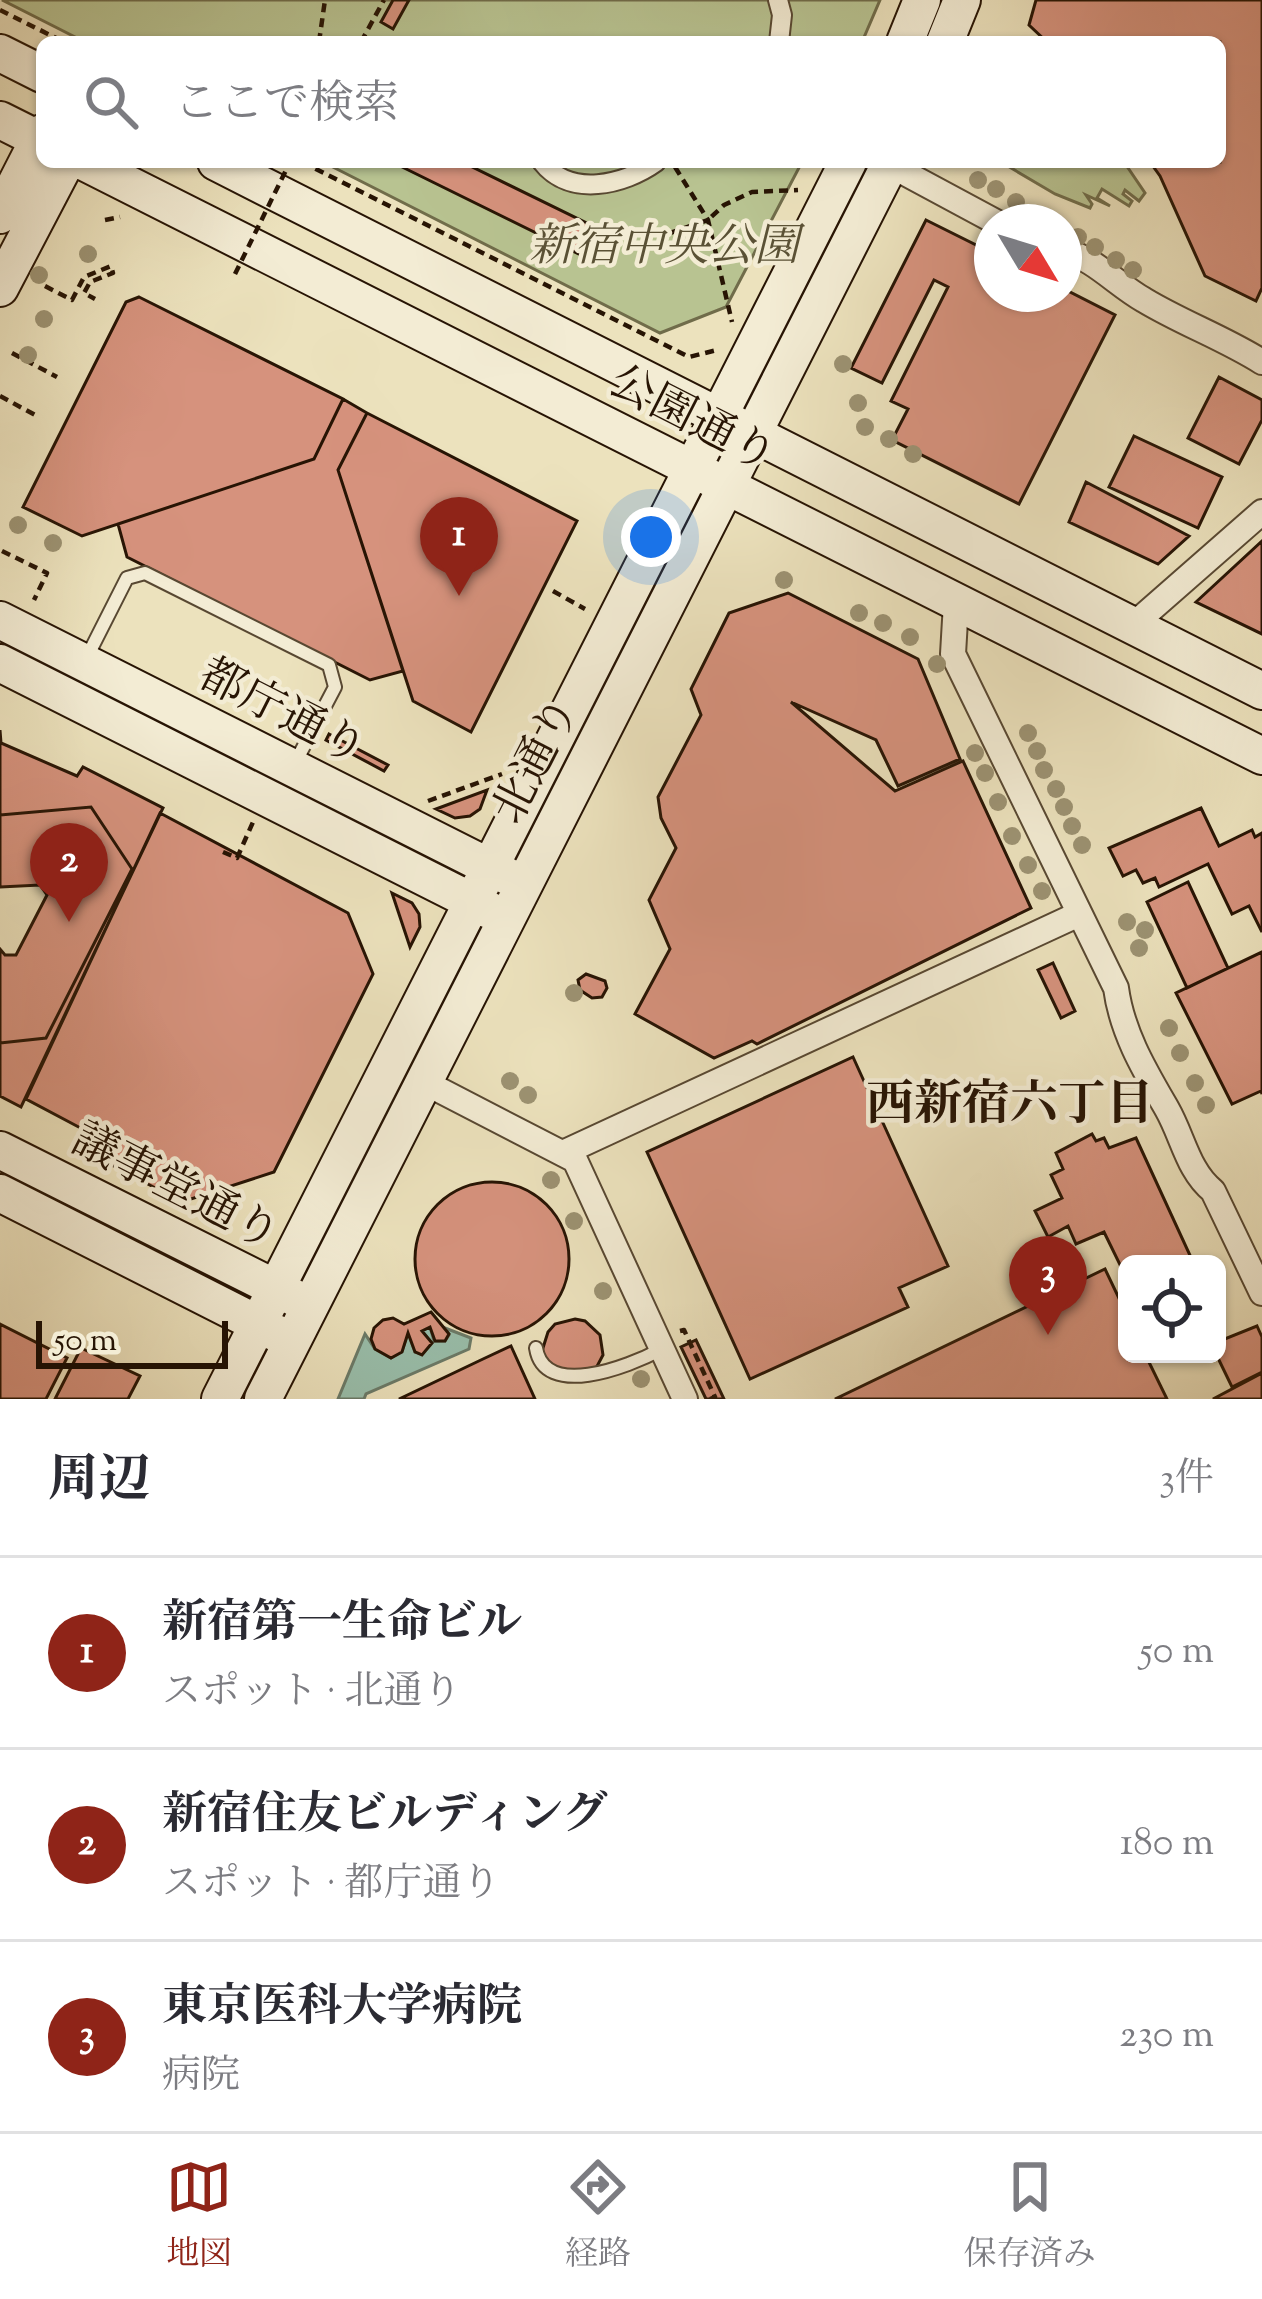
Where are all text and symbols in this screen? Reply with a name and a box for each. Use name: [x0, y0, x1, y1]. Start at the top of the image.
search box: [36, 36, 1226, 168]
icon: search: [78, 69, 144, 135]
text: ここで検索: [174, 74, 399, 139]
north arrow: [974, 204, 1082, 312]
park label: 新宿中央公園: [529, 217, 806, 282]
street label: 公園通り: [597, 352, 786, 492]
pin: 1: [420, 497, 498, 596]
your location: [621, 507, 681, 567]
street label: 都庁通り: [187, 645, 376, 785]
street label: 北通り: [479, 687, 599, 836]
pin: 2: [30, 823, 108, 922]
district label: 西新宿六丁目: [866, 1073, 1154, 1142]
street label: 議事堂通り: [60, 1110, 290, 1270]
pin: 3: [1009, 1236, 1087, 1335]
map controls: [1118, 1255, 1226, 1363]
button: locate: [1118, 1255, 1226, 1363]
scale bar: [36, 1315, 228, 1368]
text: 50 m: [54, 1318, 117, 1366]
text: 周辺: [48, 1446, 150, 1519]
text: 3件: [1159, 1453, 1214, 1509]
text: 新宿第一生命ビル: [162, 1593, 522, 1658]
text: 1: [80, 1625, 94, 1681]
text: 50 m: [1139, 1625, 1214, 1681]
text: スポット · 北通り: [162, 1666, 461, 1722]
text: 新宿住友ビルディング: [162, 1785, 608, 1850]
text: 2: [78, 1817, 96, 1873]
text: 180 m: [1120, 1817, 1214, 1873]
text: スポット · 都庁通り: [162, 1858, 500, 1914]
text: 東京医科大学病院: [162, 1977, 522, 2042]
text: 3: [79, 2009, 95, 2065]
text: 230 m: [1119, 2009, 1214, 2065]
text: 病院: [162, 2050, 240, 2106]
tab: 地図: [166, 2154, 232, 2280]
tab: 経路: [565, 2154, 631, 2280]
tab: 保存済み: [964, 2154, 1096, 2280]

